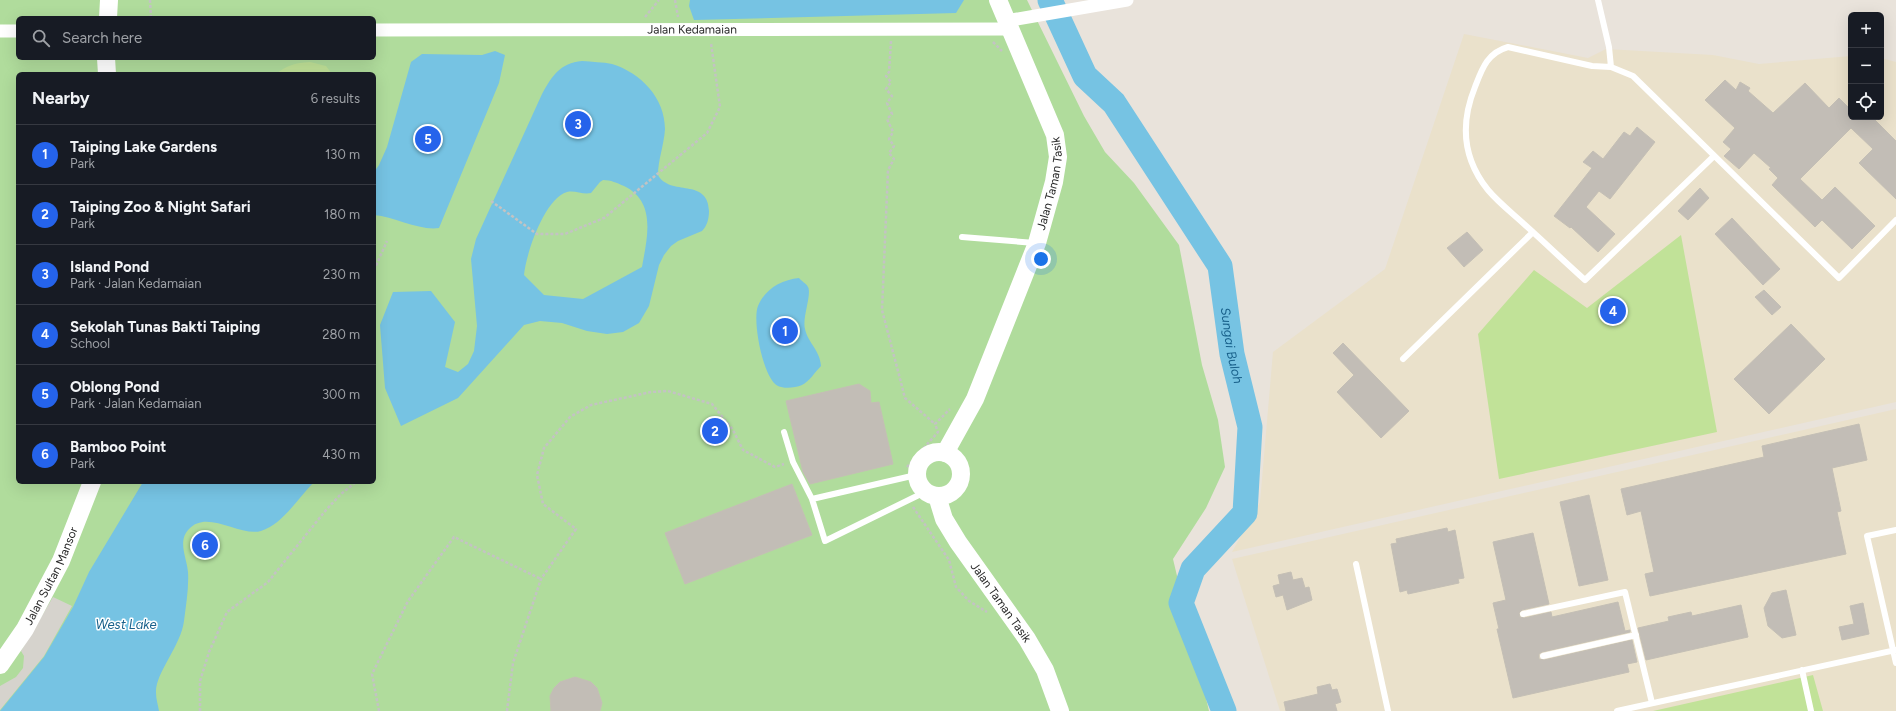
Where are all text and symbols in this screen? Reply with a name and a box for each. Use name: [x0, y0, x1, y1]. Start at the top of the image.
map controls: [1848, 12, 1884, 120]
button: +: [1848, 12, 1884, 48]
search box: [16, 16, 376, 60]
street label: Jalan Kedamaian: [647, 22, 737, 37]
icon: search: [30, 27, 52, 49]
text: Search here: [62, 29, 142, 47]
button: −: [1848, 48, 1884, 84]
button: locate: [1848, 84, 1884, 120]
text: Nearby: [32, 88, 90, 108]
text: 6 results: [311, 91, 360, 106]
pin: 3: [565, 109, 591, 139]
pin: 5: [415, 124, 441, 154]
street label: Jalan Taman Tasik: [1034, 136, 1065, 232]
text: Taiping Lake Gardens: [70, 138, 217, 156]
text: 1: [42, 147, 48, 162]
text: 130 m: [325, 147, 360, 162]
text: Park: [70, 156, 95, 171]
text: Taiping Zoo & Night Safari: [70, 198, 251, 216]
text: 2: [41, 207, 49, 222]
text: 180 m: [324, 207, 360, 222]
text: Park: [70, 216, 95, 231]
your location: [1031, 249, 1051, 269]
text: Island Pond: [70, 258, 149, 276]
text: 3: [41, 267, 49, 282]
text: 230 m: [323, 267, 360, 282]
text: Park · Jalan Kedamaian: [70, 276, 202, 291]
pin: 4: [1600, 296, 1626, 326]
water label: Sungai Buloh: [1218, 306, 1246, 385]
pin: 1: [772, 316, 798, 346]
text: Sekolah Tunas Bakti Taiping: [70, 318, 260, 336]
text: 4: [41, 327, 49, 342]
text: 280 m: [322, 327, 360, 342]
text: School: [70, 336, 110, 351]
text: Oblong Pond: [70, 378, 159, 396]
text: 5: [41, 387, 49, 402]
text: 300 m: [322, 387, 360, 402]
text: Park · Jalan Kedamaian: [70, 396, 202, 411]
pin: 2: [702, 416, 728, 446]
text: Bamboo Point: [70, 438, 166, 456]
text: 6: [41, 447, 49, 462]
text: 430 m: [322, 447, 360, 462]
text: Park: [70, 456, 95, 471]
street label: Jalan Sultan Mansor: [21, 525, 81, 627]
pin: 6: [192, 530, 218, 560]
street label: Jalan Taman Tasik: [968, 560, 1034, 645]
water label: West Lake: [95, 617, 157, 632]

